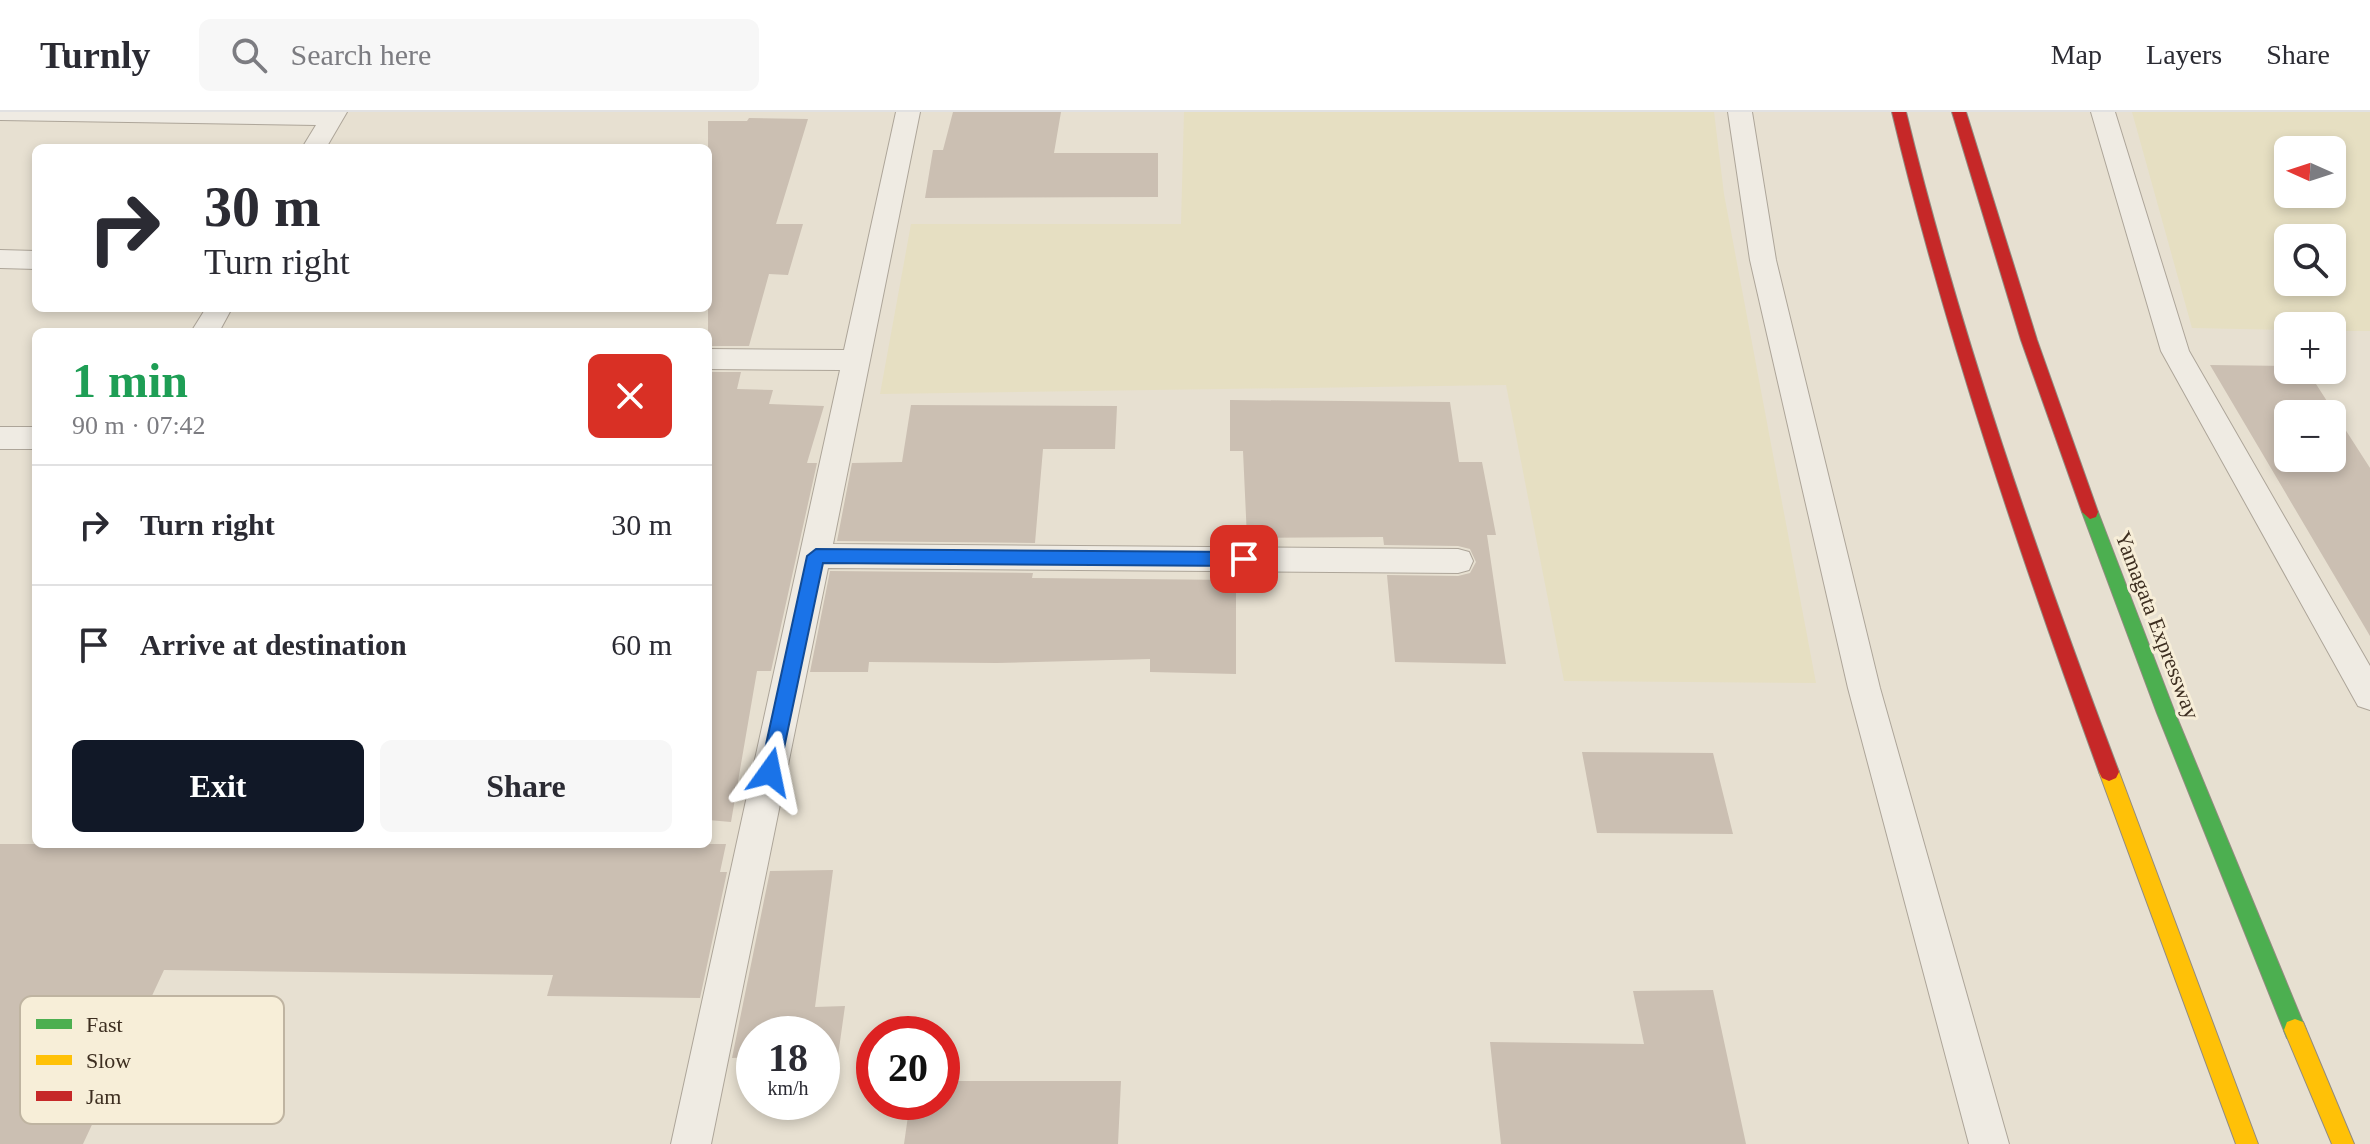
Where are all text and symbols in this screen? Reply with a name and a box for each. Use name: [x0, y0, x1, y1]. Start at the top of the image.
search box: [199, 19, 759, 91]
icon: search: [227, 33, 271, 77]
text: Turnly: [40, 34, 151, 76]
text: Search here: [291, 38, 431, 71]
text: Map: [2051, 39, 2102, 70]
text: Layers: [2146, 39, 2222, 70]
text: Share: [2266, 39, 2330, 70]
north arrow: [2274, 136, 2346, 208]
map controls: [2274, 136, 2346, 472]
icon: right: [72, 176, 176, 280]
text: 30 m: [204, 176, 321, 238]
button: search: [2274, 224, 2346, 296]
text: Turn right: [204, 242, 350, 282]
button: +: [2274, 312, 2346, 384]
text: 1 min: [72, 354, 188, 407]
button: close: [588, 354, 672, 438]
button: −: [2274, 400, 2346, 472]
text: 90 m · 07:42: [72, 411, 206, 440]
icon: right: [72, 503, 116, 547]
text: Turn right: [140, 508, 275, 541]
text: 30 m: [611, 508, 672, 541]
pin: [1210, 525, 1278, 593]
street label: Yamagata Expressway: [2110, 528, 2205, 722]
icon: arrive: [1222, 537, 1266, 581]
icon: arrive: [72, 623, 116, 667]
text: Arrive at destination: [140, 628, 407, 661]
text: 60 m: [611, 628, 672, 661]
position arrow: [728, 730, 812, 814]
button: Exit: [72, 740, 364, 832]
button: Share: [380, 740, 672, 832]
legend: [20, 996, 284, 1124]
text: Fast: [86, 1012, 123, 1037]
speed limit sign: 20: [856, 1016, 960, 1120]
text: 18: [768, 1035, 808, 1080]
text: Slow: [86, 1048, 131, 1073]
text: km/h: [767, 1077, 809, 1099]
text: Jam: [86, 1084, 121, 1109]

